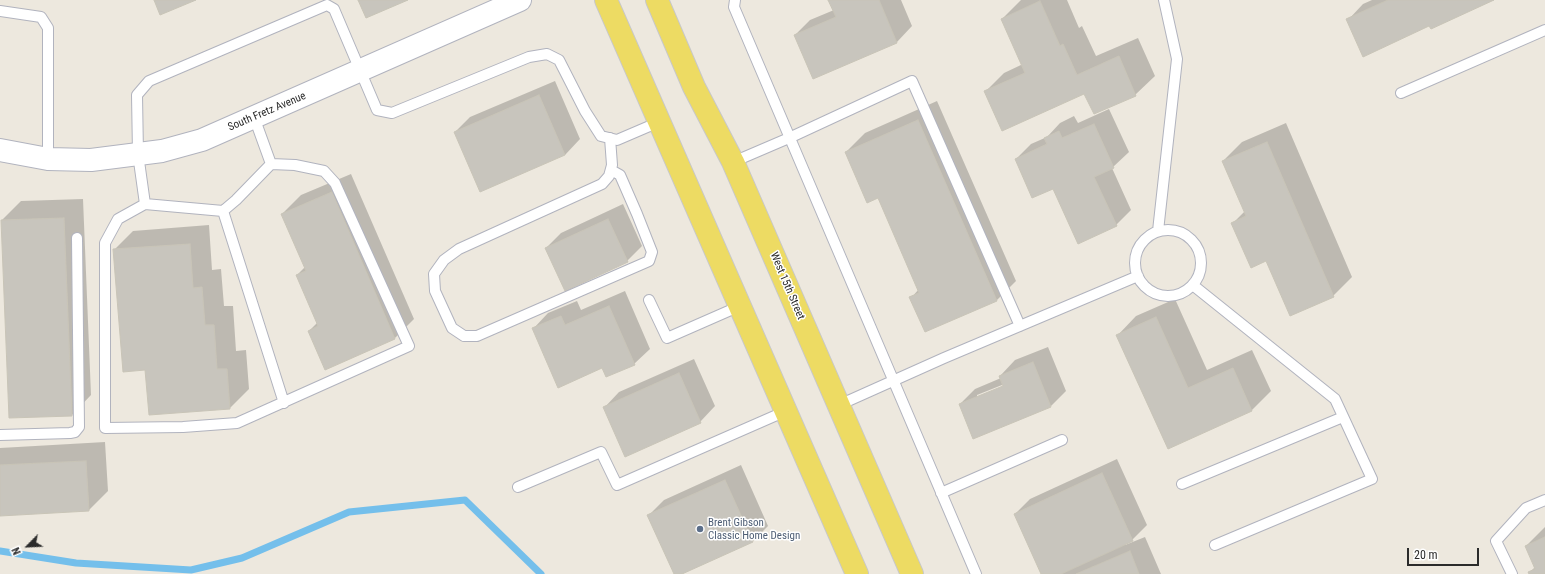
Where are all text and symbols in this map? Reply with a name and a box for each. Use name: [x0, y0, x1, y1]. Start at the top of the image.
street label: South Fretz Avenue: [226, 90, 308, 134]
street label: West 15th Street: [767, 250, 807, 322]
place label: Brent Gibson Classic Home Design: [708, 516, 800, 542]
marker: Brent Gibson Classic Home Design: [695, 524, 705, 534]
north arrow: [8, 526, 48, 566]
scale bar: [1409, 540, 1481, 566]
text: N: [9, 545, 24, 557]
text: 20 m: [1414, 548, 1438, 562]

